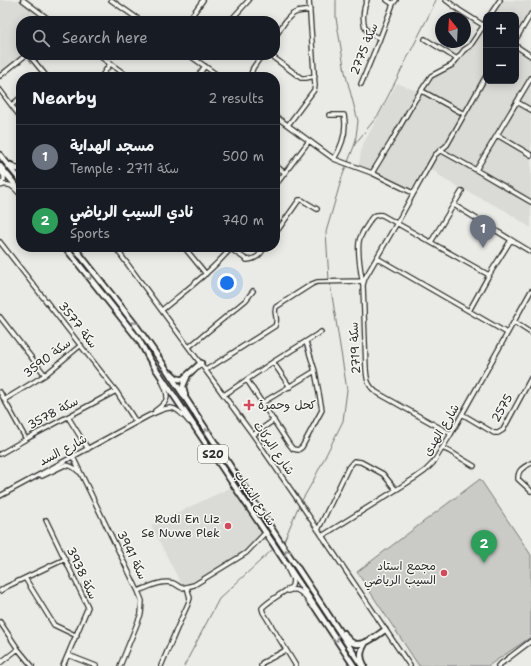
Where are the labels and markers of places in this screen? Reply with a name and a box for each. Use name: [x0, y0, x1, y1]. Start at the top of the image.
pin: 1: [470, 215, 496, 248]
place label: كحل وحمرة: [258, 397, 316, 413]
marker: كحل وحمرة: [243, 399, 255, 411]
place label: Rudi En Liz Se Nuwe Plek: [141, 511, 220, 541]
marker: Rudi En Liz Se Nuwe Plek: [223, 521, 233, 531]
pin: 2: [471, 530, 497, 563]
place label: مجمع استاد السيب الرياضي: [364, 558, 436, 591]
marker: مجمع استاد السيب الرياضي: [439, 568, 449, 578]

